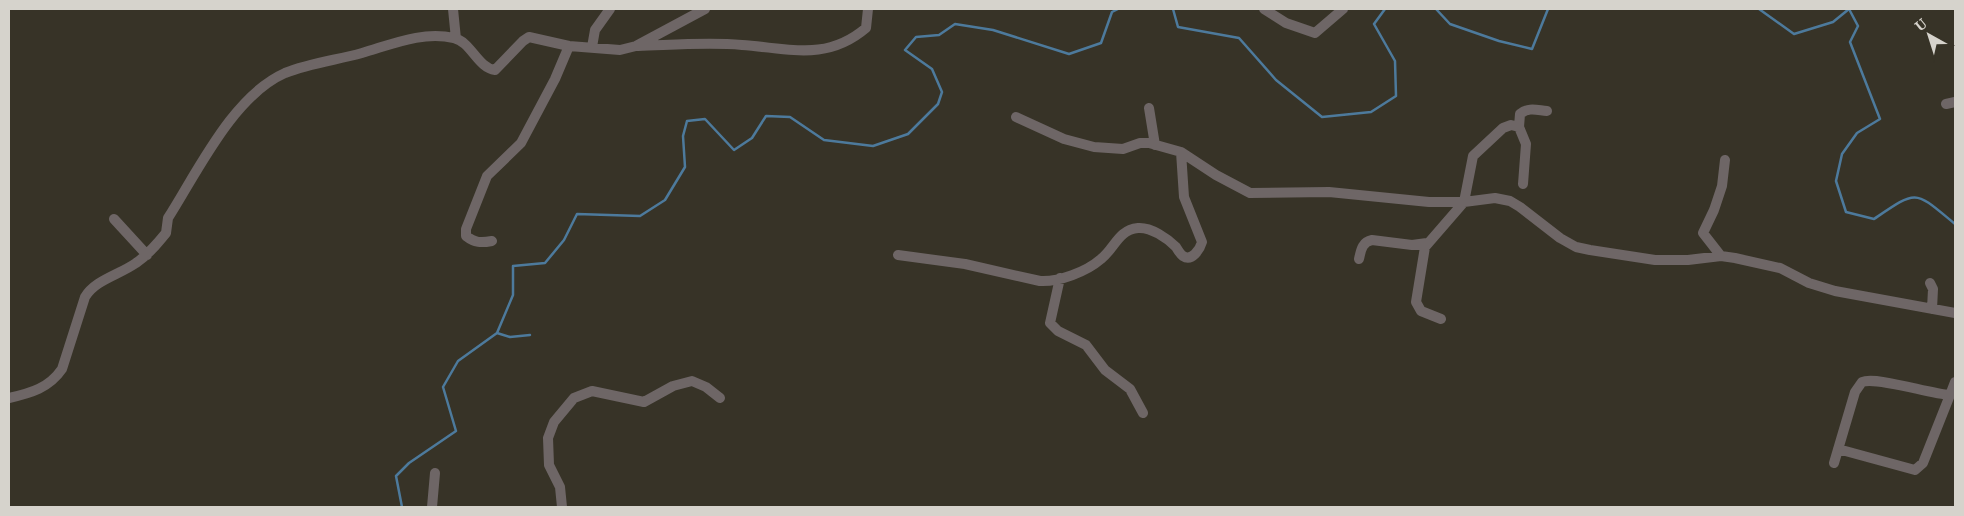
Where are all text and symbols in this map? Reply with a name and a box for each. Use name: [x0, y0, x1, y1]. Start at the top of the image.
north arrow: [1904, 10, 1954, 60]
text: U: [1910, 13, 1931, 35]

